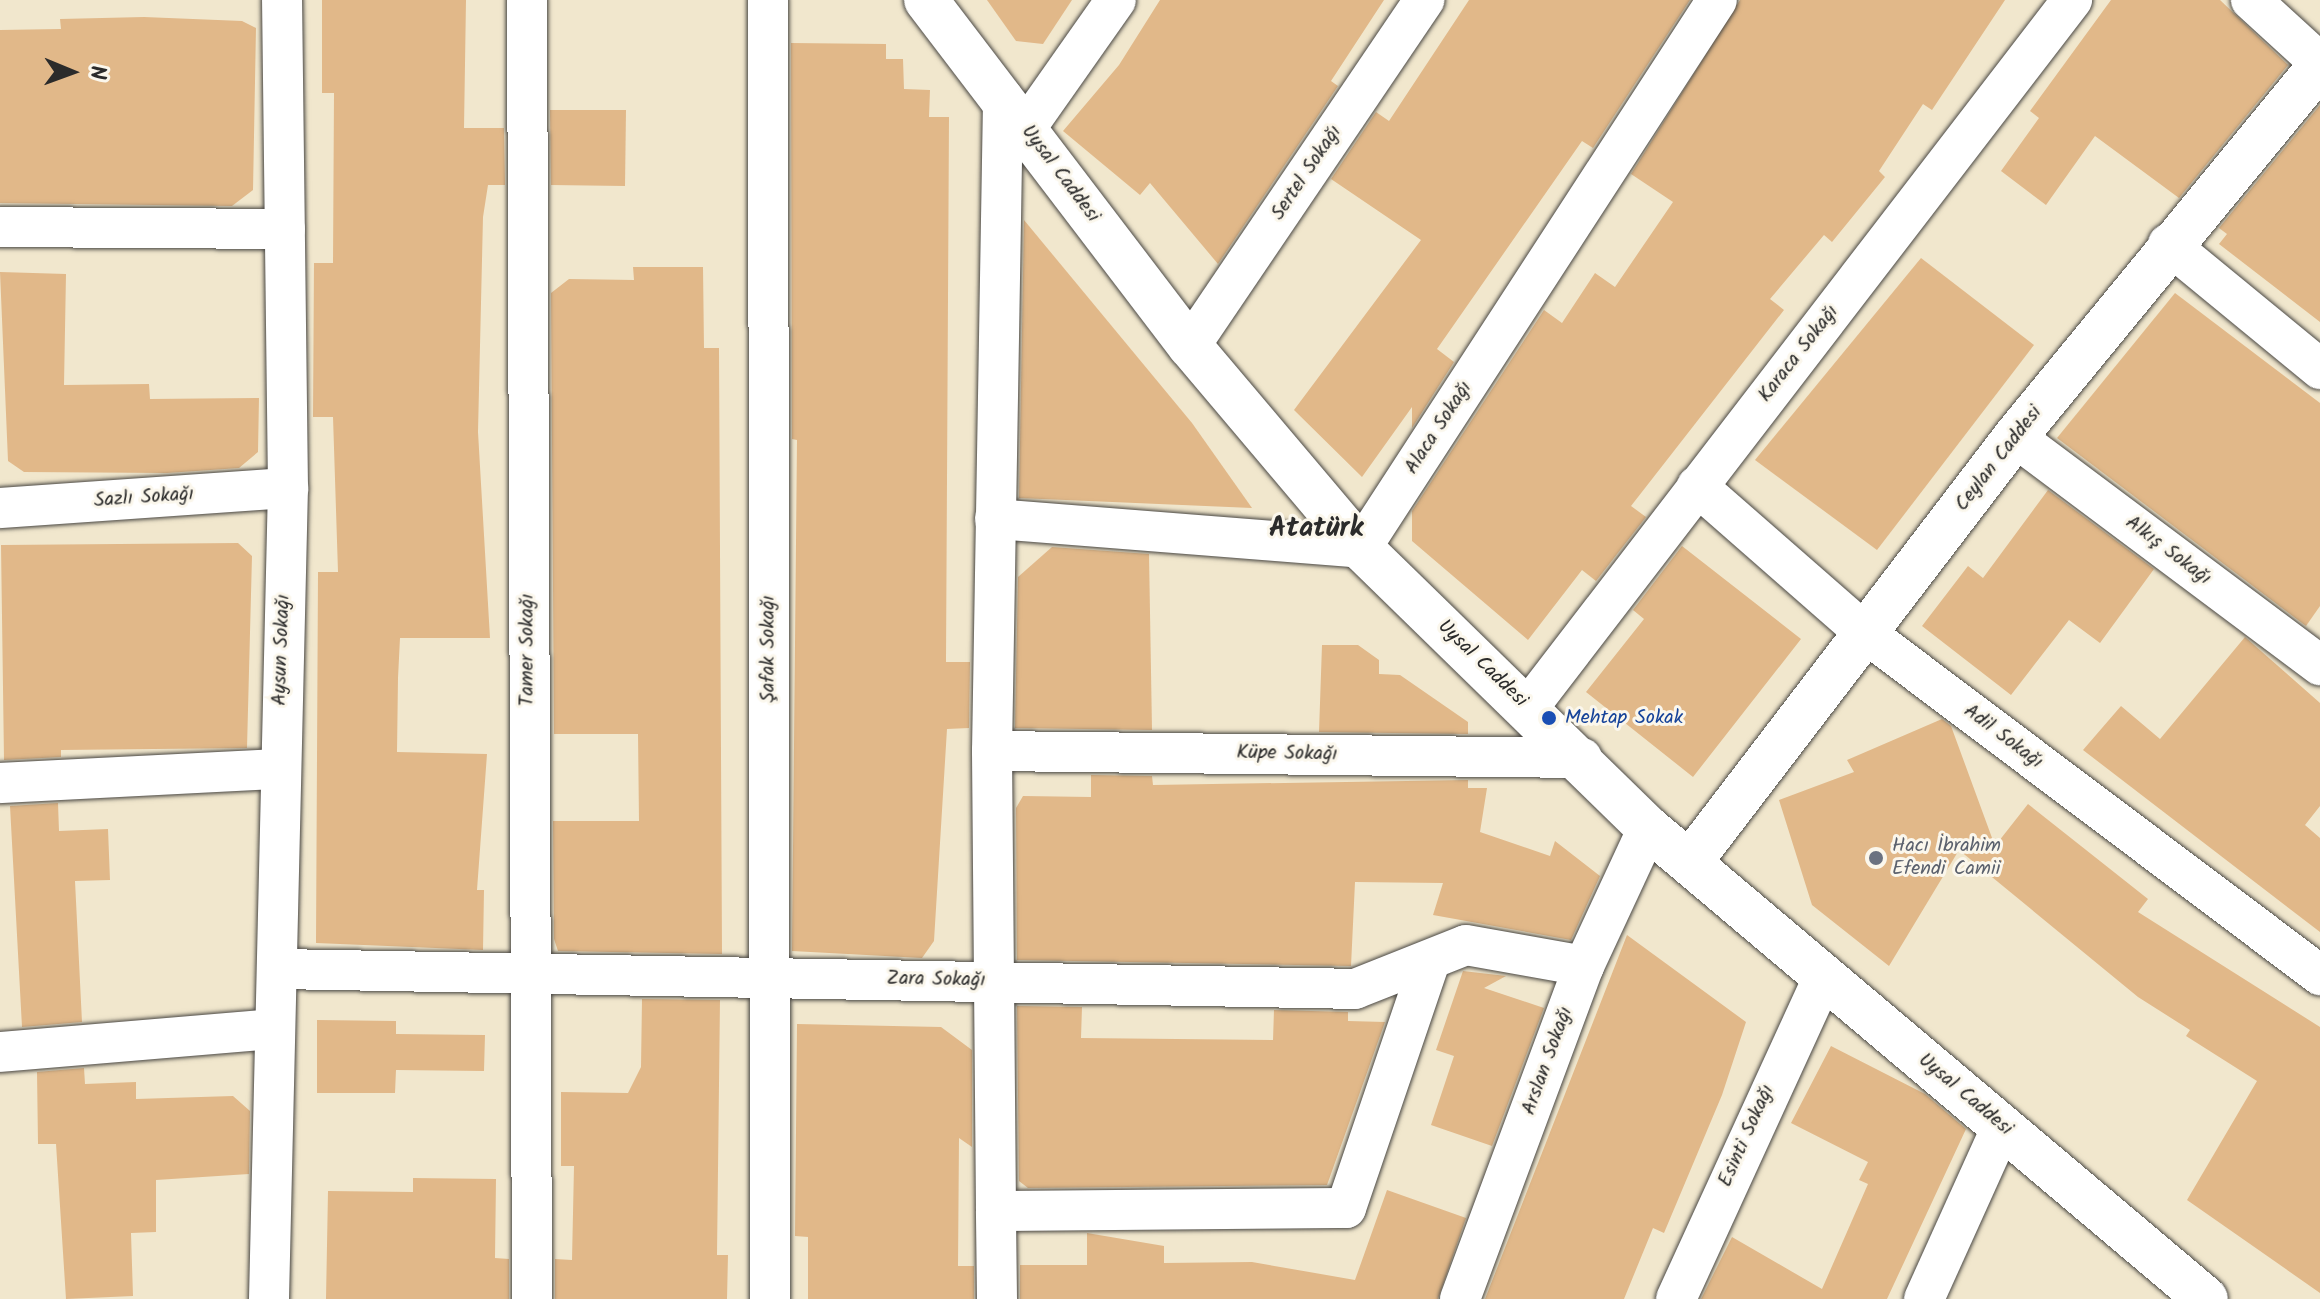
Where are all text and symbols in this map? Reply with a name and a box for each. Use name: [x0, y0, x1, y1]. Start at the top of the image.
north arrow: [32, 32, 112, 112]
text: N: [79, 65, 114, 80]
street label: Uysal Caddesi: [1016, 121, 1104, 227]
street label: Sertel Sokağı: [1267, 121, 1347, 225]
street label: Karaca Sokağı: [1754, 301, 1844, 407]
street label: Alaca Sokağı: [1400, 377, 1478, 479]
street label: Ceylan Caddesi: [1950, 402, 2048, 516]
street label: Sazlı Sokağı: [93, 483, 195, 513]
street label: Alkış Sokağı: [2120, 511, 2216, 591]
district label: Atatürk: [1269, 512, 1363, 546]
street label: Aysun Sokağı: [268, 594, 296, 706]
street label: Tamer Sokağı: [516, 594, 540, 706]
street label: Şafak Sokağı: [757, 595, 781, 703]
street label: Uysal Caddesi: [1432, 615, 1532, 713]
street label: Adil Sokağı: [1959, 699, 2047, 775]
place label: Mehtap Sokak: [1565, 706, 1683, 730]
marker: Mehtap Sokak: [1540, 709, 1558, 727]
street label: Küpe Sokağı: [1236, 741, 1338, 767]
place label: Hacı İbrahim Efendi Camii: [1892, 834, 2001, 881]
marker: Hacı İbrahim Efendi Camii: [1867, 849, 1885, 867]
street label: Zara Sokağı: [886, 967, 986, 993]
street label: Arslan Sokağı: [1517, 1004, 1579, 1118]
street label: Uysal Caddesi: [1913, 1049, 2017, 1141]
street label: Esinti Sokağı: [1714, 1081, 1780, 1191]

